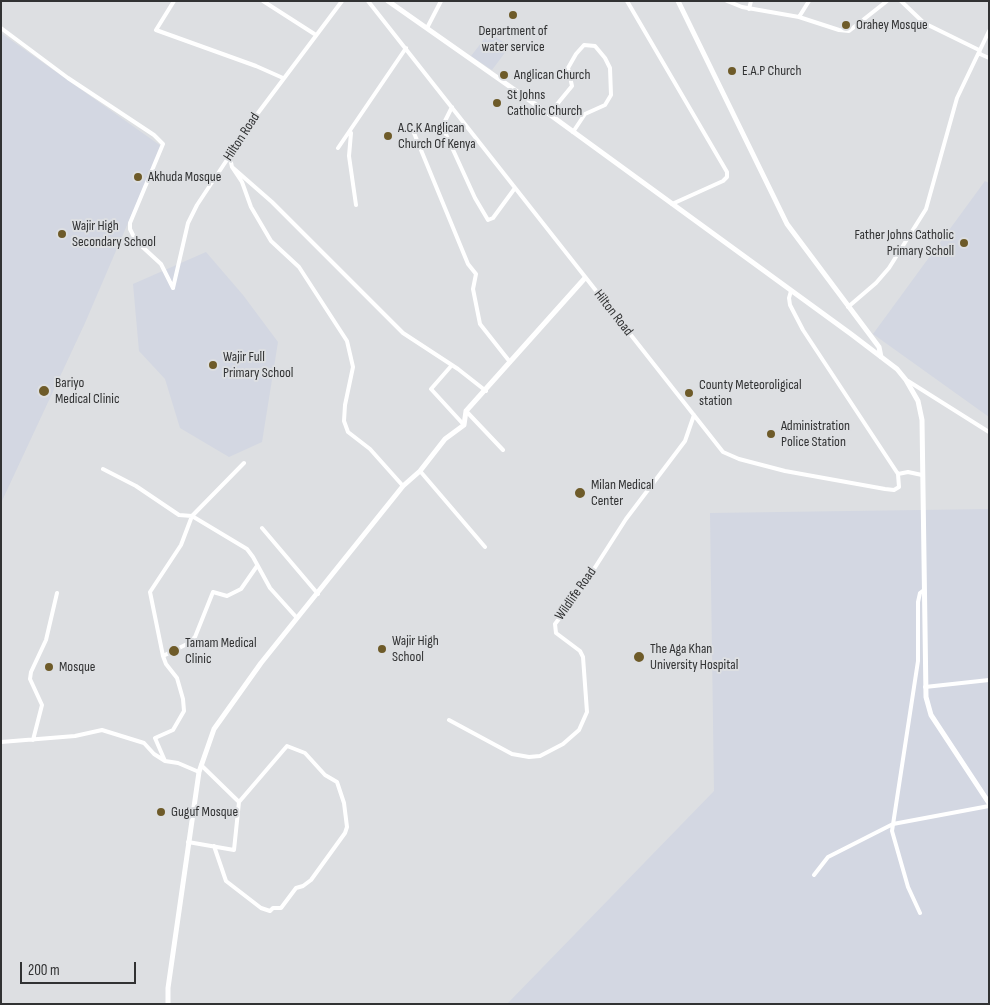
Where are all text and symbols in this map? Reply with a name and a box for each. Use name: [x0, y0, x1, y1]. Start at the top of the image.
marker: Department of water service: [507, 9, 519, 21]
place label: Orahey Mosque: [856, 17, 928, 33]
marker: Orahey Mosque: [840, 19, 852, 31]
place label: Department of water service: [478, 23, 548, 56]
place label: E.A.P Church: [742, 63, 801, 79]
marker: E.A.P Church: [726, 65, 738, 77]
place label: Anglican Church: [514, 67, 590, 83]
marker: Anglican Church: [498, 69, 510, 81]
place label: St Johns Catholic Church: [507, 87, 582, 120]
marker: St Johns Catholic Church: [491, 97, 503, 109]
street label: Hilton Road: [220, 110, 264, 164]
place label: A.C.K Anglican Church Of Kenya: [398, 120, 476, 152]
marker: A.C.K Anglican Church Of Kenya: [382, 130, 394, 142]
place label: Akhuda Mosque: [148, 169, 221, 185]
marker: Akhuda Mosque: [132, 171, 144, 183]
place label: Wajir High Secondary School: [72, 218, 156, 250]
place label: Father Johns Catholic Primary Scholl: [854, 227, 954, 260]
marker: Wajir High Secondary School: [56, 228, 68, 240]
marker: Father Johns Catholic Primary Scholl: [958, 237, 970, 249]
street label: Hilton Road: [590, 287, 636, 339]
place label: Wajir Full Primary School: [223, 349, 293, 382]
marker: Wajir Full Primary School: [207, 359, 219, 371]
place label: Bariyo Medical Clinic: [55, 375, 120, 408]
place label: County Meteoroligical station: [699, 377, 802, 410]
marker: Bariyo Medical Clinic: [37, 384, 51, 398]
marker: County Meteoroligical station: [683, 387, 695, 399]
place label: Administration Police Station: [781, 418, 850, 451]
marker: Administration Police Station: [765, 428, 777, 440]
place label: Milan Medical Center: [591, 477, 654, 510]
marker: Milan Medical Center: [573, 486, 587, 500]
street label: Wildlife Road: [552, 564, 600, 624]
place label: Wajir High School: [392, 633, 439, 666]
place label: Tamam Medical Clinic: [185, 635, 257, 668]
place label: The Aga Khan University Hospital: [650, 641, 738, 674]
marker: Wajir High School: [376, 643, 388, 655]
marker: Tamam Medical Clinic: [167, 644, 181, 658]
marker: The Aga Khan University Hospital: [632, 650, 646, 664]
place label: Mosque: [59, 659, 95, 675]
marker: Mosque: [43, 661, 55, 673]
place label: Guguf Mosque: [171, 804, 238, 820]
marker: Guguf Mosque: [155, 806, 167, 818]
scale bar: [22, 952, 139, 984]
text: 200 m: [28, 961, 60, 980]

